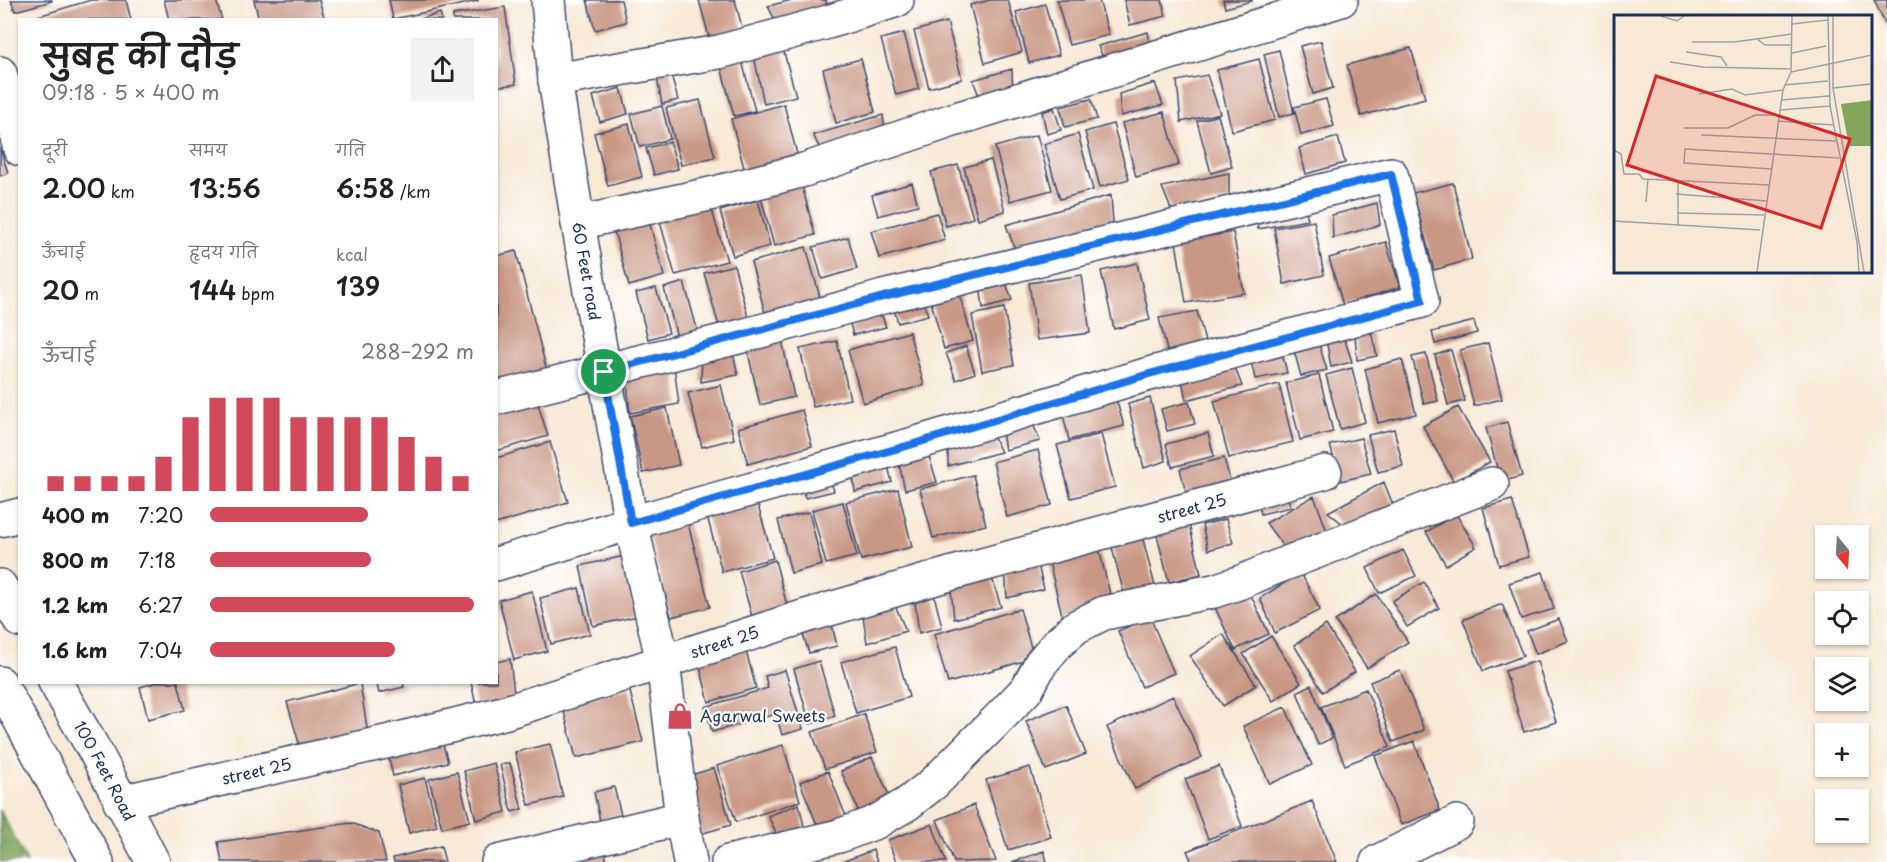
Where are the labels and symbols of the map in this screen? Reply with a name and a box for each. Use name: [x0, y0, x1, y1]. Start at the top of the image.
inset map: [1614, 15, 1872, 273]
street label: 60 Feet road: [567, 220, 608, 322]
pin: [578, 346, 629, 397]
street label: street 25: [1154, 486, 1229, 528]
north arrow: [1815, 525, 1869, 579]
street label: street 25: [687, 619, 762, 663]
shop icon: Agarwal Sweets: [665, 701, 695, 731]
place label: Agarwal Sweets: [700, 703, 825, 727]
street label: 100 Feet Road: [69, 716, 142, 825]
street label: street 25: [219, 751, 293, 790]

